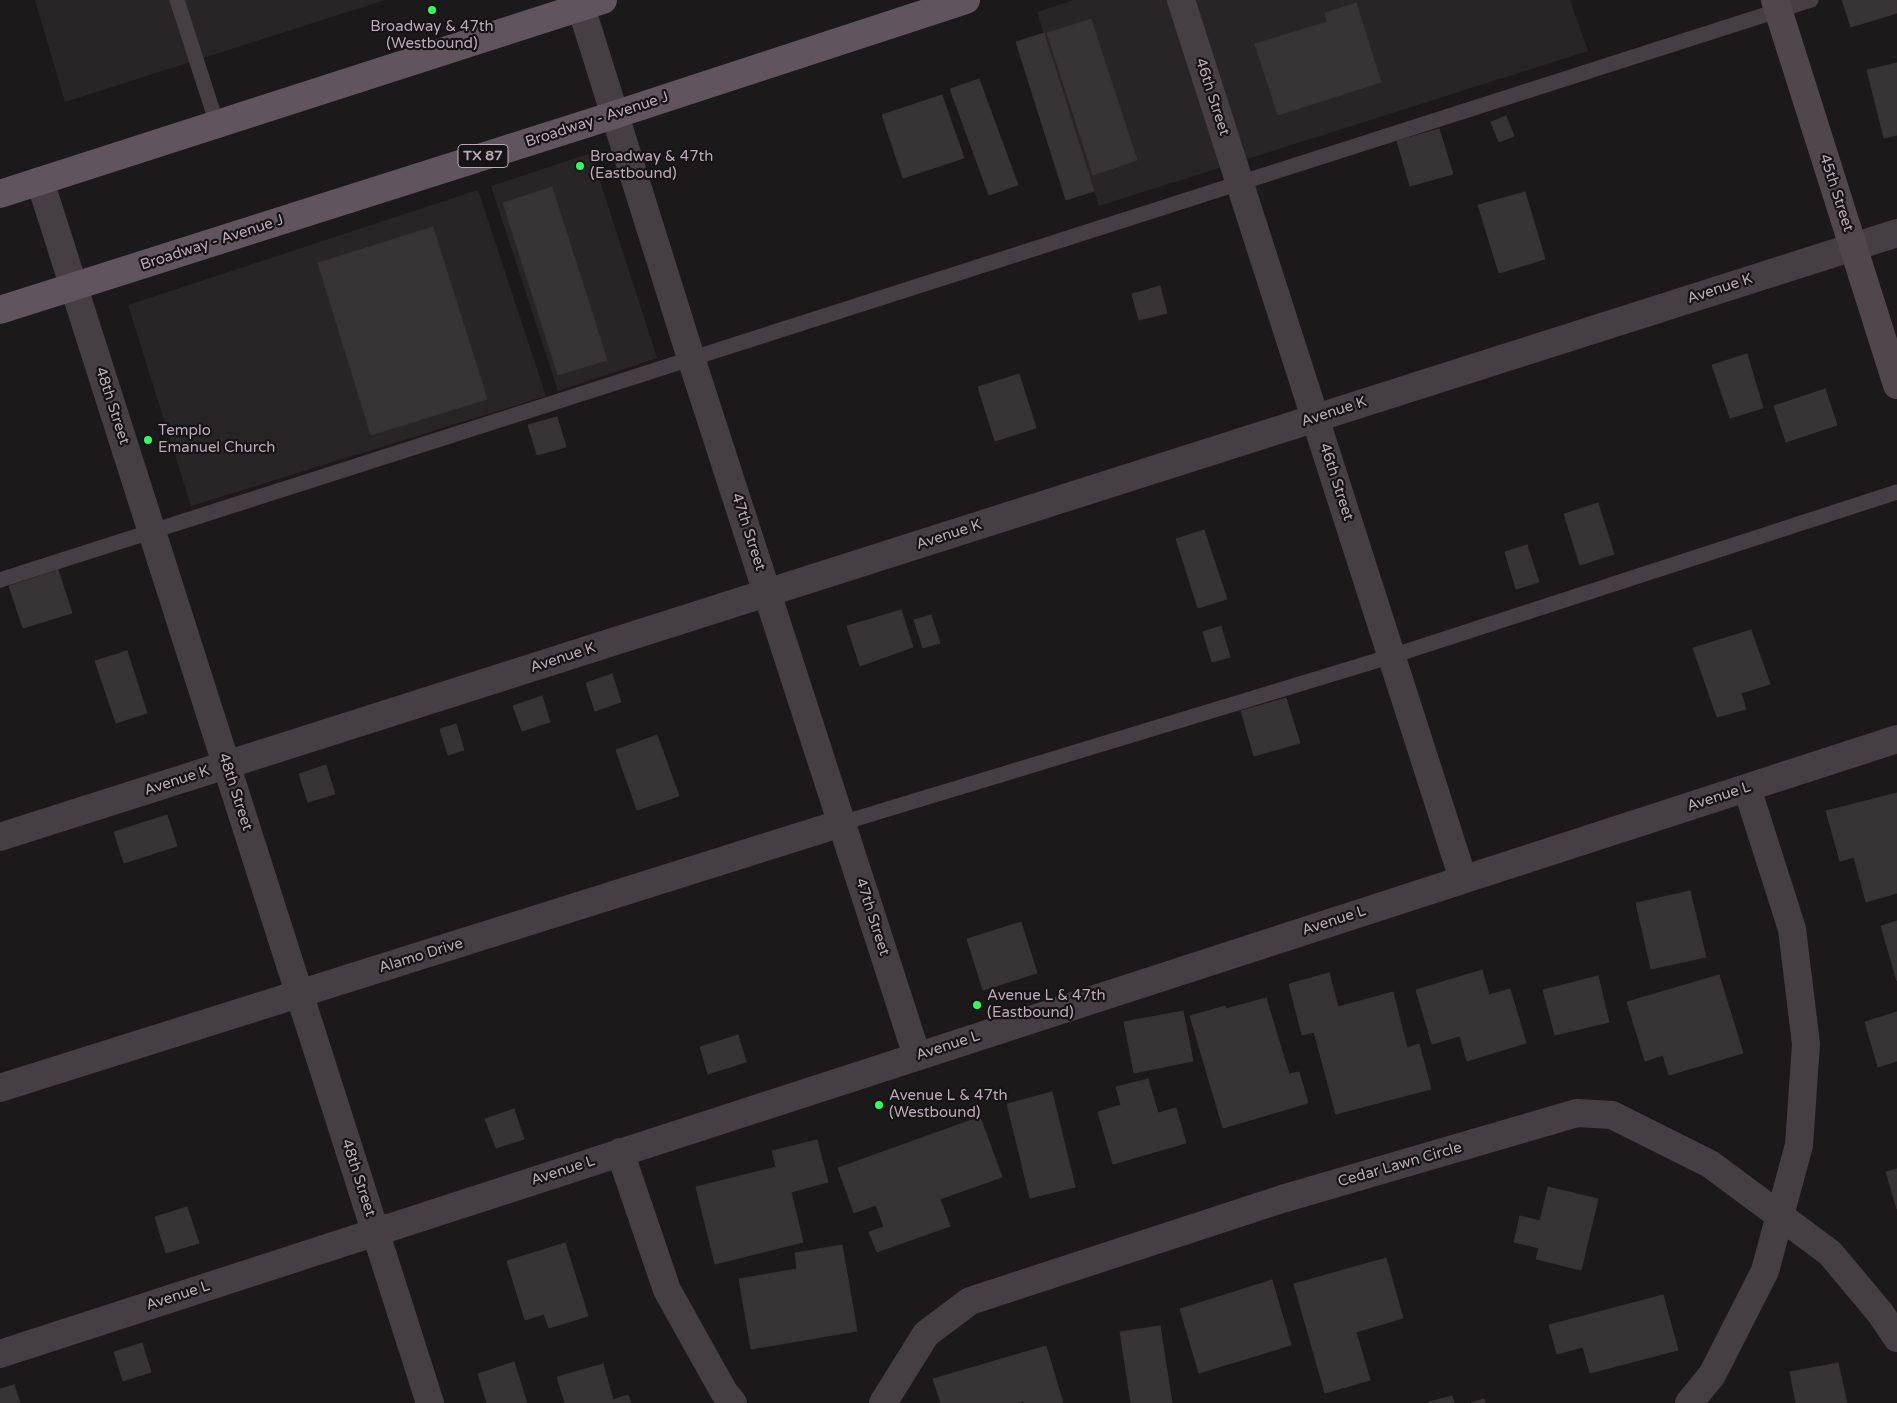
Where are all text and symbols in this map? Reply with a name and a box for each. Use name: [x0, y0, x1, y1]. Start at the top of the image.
marker: Broadway & 47th (Westbound): [426, 4, 438, 16]
place label: Broadway & 47th (Westbound): [370, 18, 494, 53]
street label: 46th Street: [1191, 56, 1233, 138]
street label: Broadway - Avenue J: [523, 88, 671, 152]
road number: TX 87: [458, 144, 508, 168]
place label: Broadway & 47th (Eastbound): [590, 148, 713, 183]
street label: 45th Street: [1815, 152, 1857, 234]
marker: Broadway & 47th (Eastbound): [574, 160, 586, 172]
street label: Broadway - Avenue J: [138, 211, 286, 275]
street label: Avenue K: [1685, 270, 1755, 308]
street label: 48th Street: [91, 365, 133, 447]
street label: Avenue K: [1299, 393, 1369, 431]
place label: Templo Emanuel Church: [158, 422, 275, 457]
marker: Templo Emanuel Church: [142, 434, 154, 446]
street label: 46th Street: [1315, 441, 1357, 523]
street label: 47th Street: [727, 491, 769, 573]
street label: Avenue K: [914, 516, 984, 554]
street label: Avenue K: [528, 639, 598, 677]
street label: 48th Street: [214, 751, 256, 833]
street label: Avenue K: [142, 762, 212, 800]
street label: Avenue L: [1685, 778, 1753, 816]
street label: 47th Street: [851, 876, 893, 958]
street label: Avenue L: [1300, 902, 1368, 940]
street label: Alamo Drive: [377, 935, 465, 977]
place label: Avenue L & 47th (Eastbound): [987, 987, 1106, 1022]
marker: Avenue L & 47th (Eastbound): [971, 999, 983, 1011]
street label: Avenue L: [914, 1027, 982, 1065]
place label: Avenue L & 47th (Westbound): [889, 1087, 1008, 1122]
marker: Avenue L & 47th (Westbound): [873, 1099, 885, 1111]
street label: 48th Street: [337, 1137, 379, 1219]
street label: Cedar Lawn Circle: [1336, 1139, 1464, 1191]
street label: Avenue L: [529, 1152, 597, 1190]
street label: Avenue L: [144, 1277, 212, 1315]

